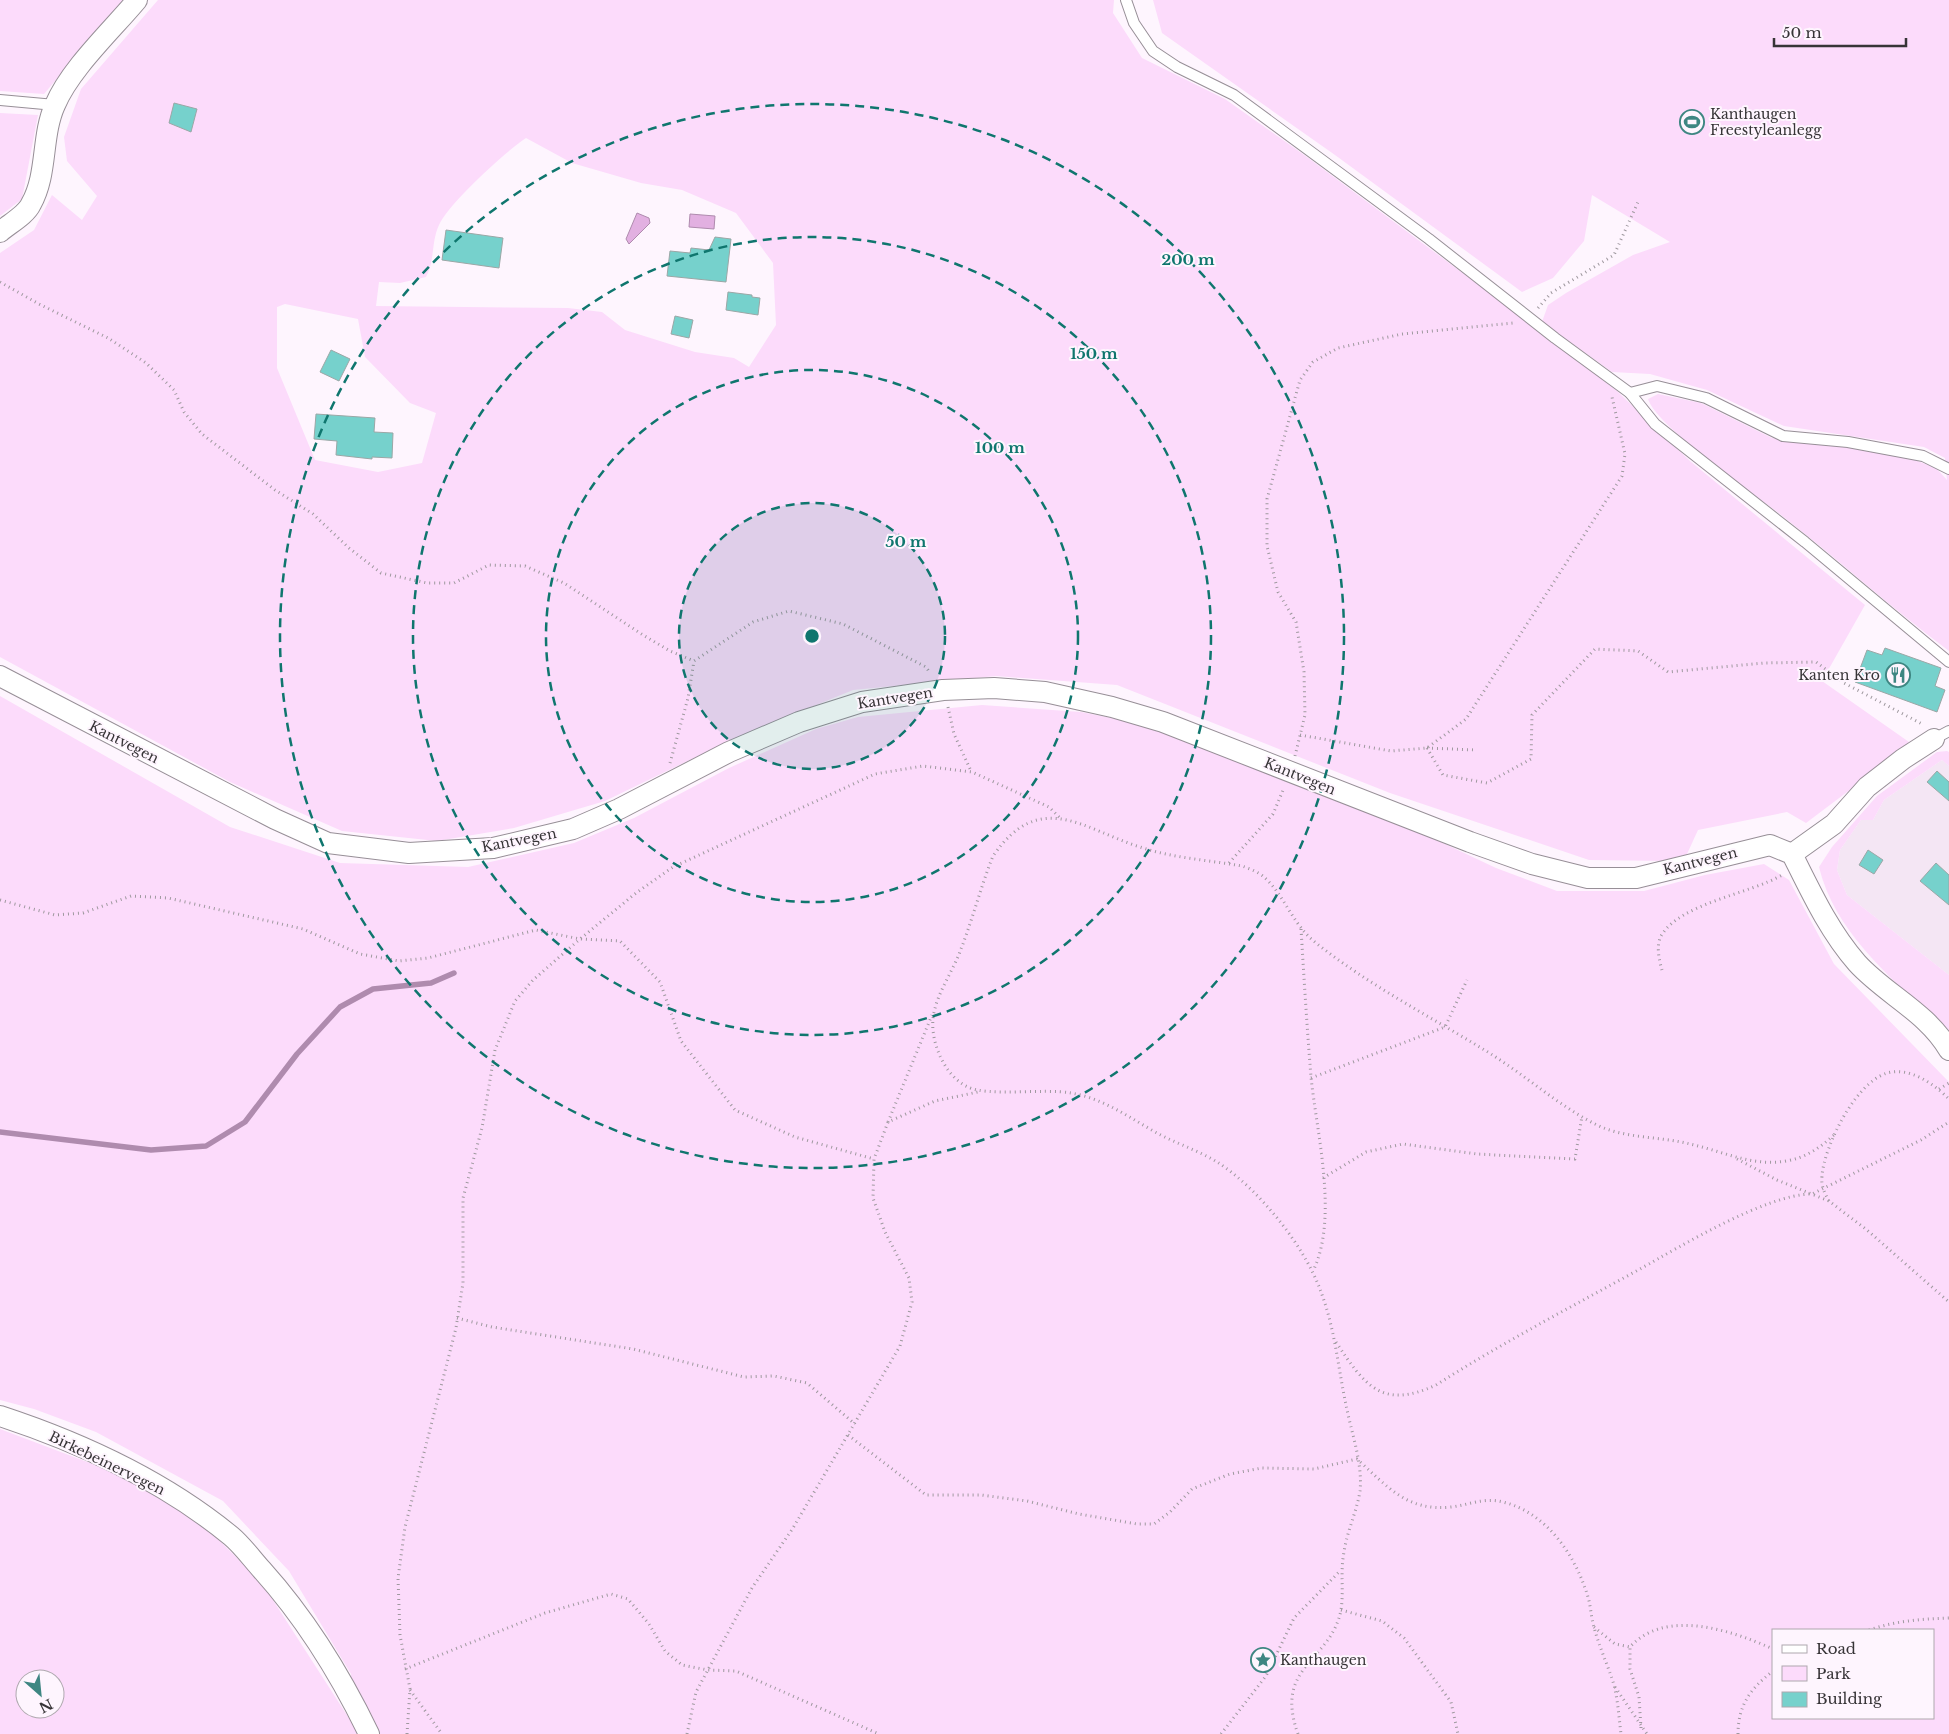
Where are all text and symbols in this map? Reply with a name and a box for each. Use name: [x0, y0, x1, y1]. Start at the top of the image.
scale bar: [1774, 15, 1906, 47]
text: 50 m: [1782, 23, 1822, 42]
place label: Kanthaugen Freestyleanlegg: [1710, 105, 1822, 139]
sports icon: Kanthaugen Freestyleanlegg: [1679, 109, 1705, 135]
text: 200 m: [1162, 250, 1215, 269]
text: 150 m: [1070, 344, 1118, 363]
text: 100 m: [975, 438, 1025, 457]
text: 50 m: [886, 532, 927, 551]
centre of rings: [803, 627, 821, 645]
restaurant icon: Kanten Kro: [1885, 662, 1911, 688]
place label: Kanten Kro: [1798, 666, 1880, 684]
street label: Kantvegen: [856, 683, 934, 713]
street label: Kantvegen: [86, 717, 162, 767]
street label: Kantvegen: [1261, 753, 1339, 799]
street label: Kantvegen: [480, 824, 558, 856]
street label: Kantvegen: [1661, 843, 1739, 879]
street label: Birkebeinervegen: [46, 1427, 168, 1499]
legend: [1772, 1629, 1934, 1719]
text: Road: [1816, 1639, 1856, 1658]
place icon: Kanthaugen: [1250, 1647, 1276, 1673]
place label: Kanthaugen: [1280, 1651, 1367, 1669]
text: Park: [1816, 1664, 1852, 1683]
north arrow: [15, 1669, 65, 1719]
text: Building: [1816, 1689, 1883, 1708]
text: N: [36, 1695, 56, 1717]

